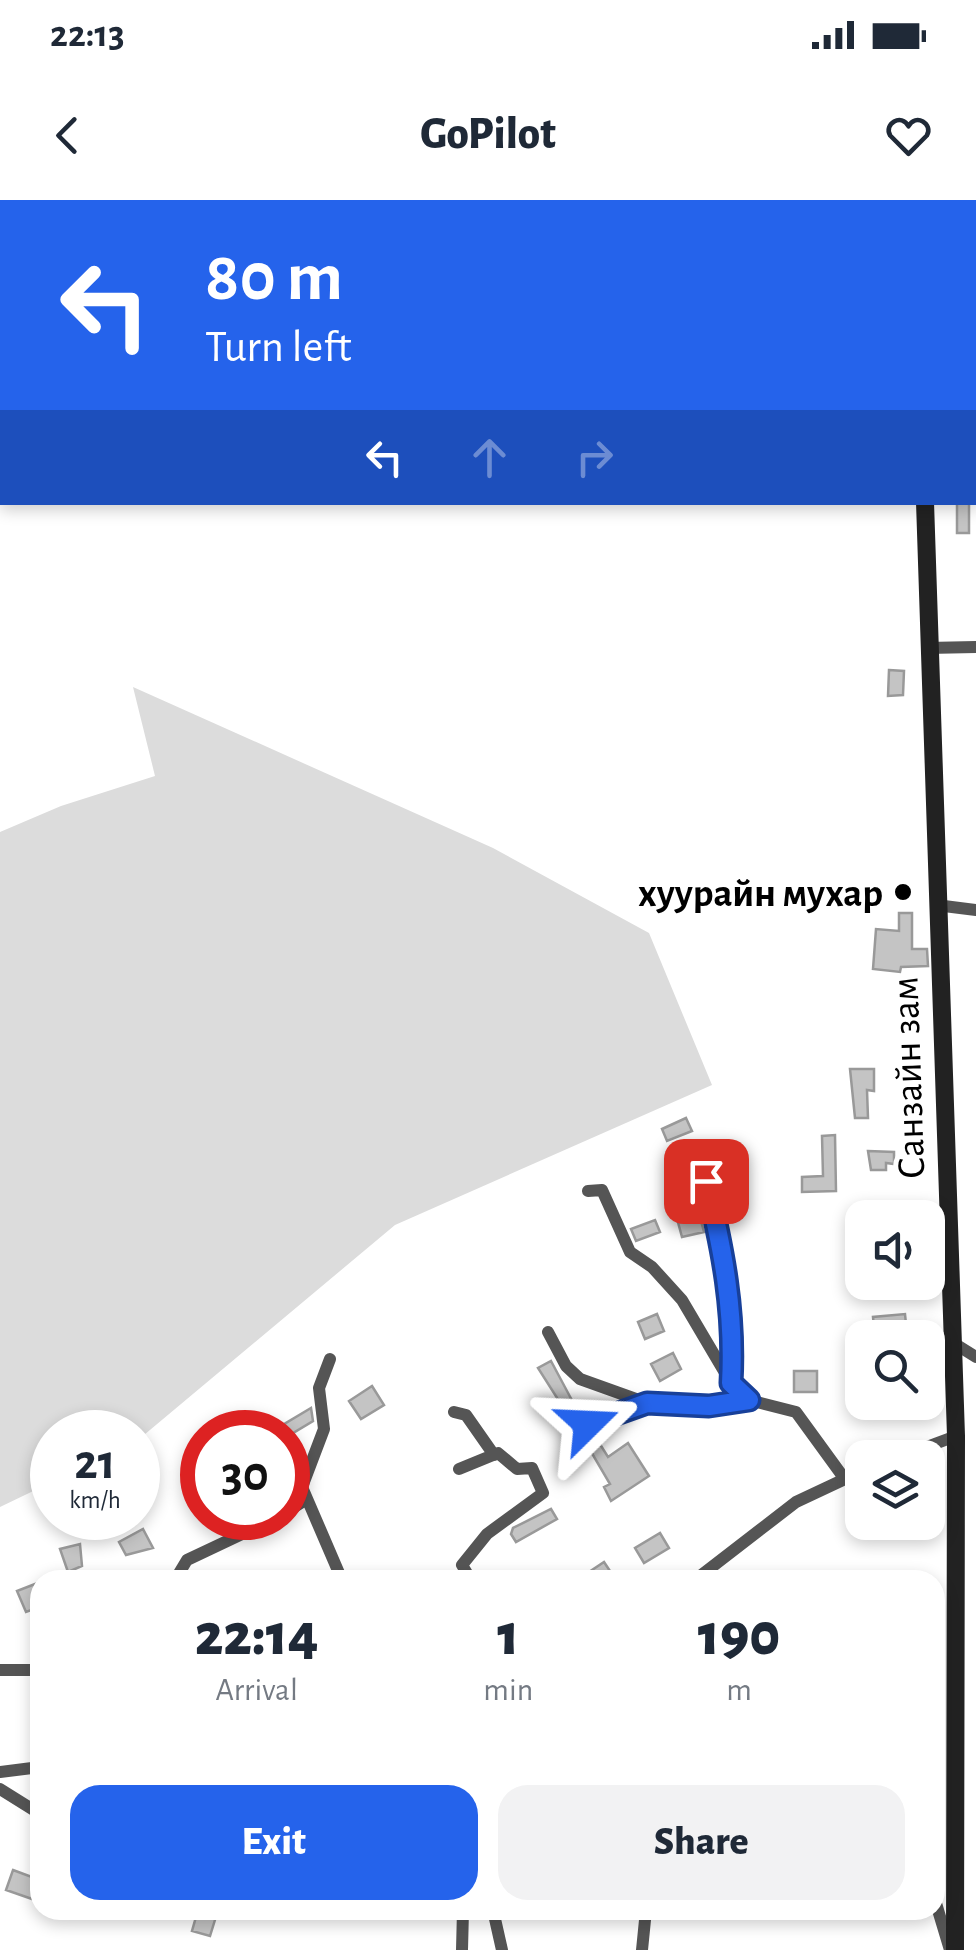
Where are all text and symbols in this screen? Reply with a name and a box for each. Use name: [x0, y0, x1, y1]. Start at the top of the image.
text: 22:13: [50, 16, 125, 54]
icon: back: [40, 108, 95, 163]
icon: heart: [881, 108, 936, 163]
text: GoPilot: [420, 112, 556, 157]
icon: left: [40, 240, 170, 370]
text: 80 m: [205, 243, 343, 313]
text: Turn left: [205, 325, 352, 370]
icon: left: [357, 430, 412, 485]
icon: ahead: [462, 430, 517, 485]
icon: right: [567, 430, 622, 485]
place label: хуурайн мухар: [638, 874, 883, 914]
marker: хуурайн мухар: [892, 881, 914, 903]
street label: Санзайн зам: [885, 976, 933, 1180]
pin: [664, 1139, 749, 1224]
icon: arrive: [679, 1154, 734, 1209]
map controls: [845, 1200, 945, 1540]
button: sound: [845, 1200, 945, 1300]
button: search: [845, 1320, 945, 1420]
position arrow: [536, 1372, 640, 1476]
speed limit sign: 30: [180, 1410, 310, 1540]
text: 21: [74, 1438, 116, 1488]
button: layers: [845, 1440, 945, 1540]
text: km/h: [69, 1488, 121, 1513]
text: 22:14: [195, 1606, 319, 1666]
text: 1: [497, 1606, 519, 1666]
text: 190: [698, 1606, 780, 1666]
text: Arrival: [216, 1674, 298, 1706]
text: min: [483, 1674, 533, 1706]
text: m: [726, 1674, 752, 1706]
button: Exit: [70, 1785, 478, 1900]
button: Share: [498, 1785, 905, 1900]

